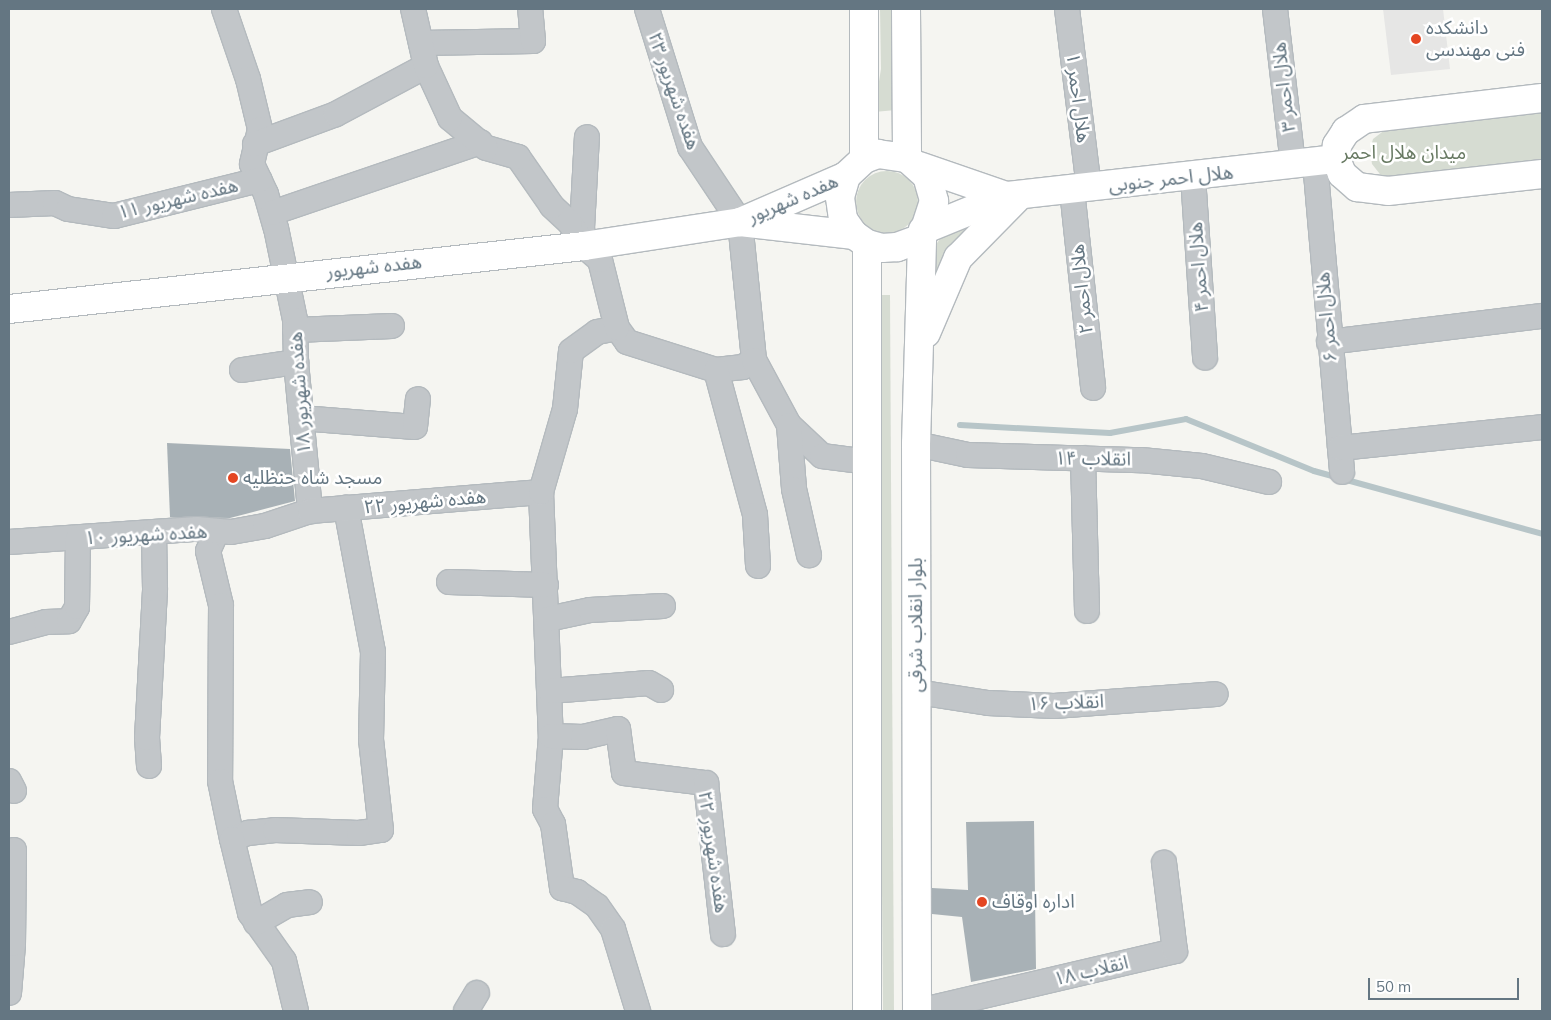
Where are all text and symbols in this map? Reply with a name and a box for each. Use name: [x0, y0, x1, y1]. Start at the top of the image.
place label: دانشکده فنی مهندسی: [1426, 17, 1525, 61]
street label: هفده شهریور ۲۳: [643, 29, 705, 153]
marker: دانشکده فنی مهندسی: [1410, 33, 1422, 45]
street label: هلال احمر ۳: [1268, 41, 1300, 133]
street label: هلال احمر ۱: [1061, 52, 1095, 144]
park label: میدان هلال احمر: [1342, 142, 1466, 164]
street label: هلال احمر جنوبی: [1107, 161, 1235, 197]
street label: هفده شهریور: [744, 170, 842, 228]
street label: هفده شهریور ۱۱: [116, 174, 240, 224]
street label: هلال احمر ۴: [1184, 221, 1214, 313]
street label: هلال احمر ۲: [1066, 243, 1098, 335]
street label: هفده شهریور: [325, 251, 423, 283]
street label: هلال احمر ۶: [1312, 271, 1342, 363]
street label: هفده شهریور ۱۸: [284, 331, 316, 455]
street label: انقلاب ۱۴: [1055, 447, 1131, 471]
place label: مسجد شاه حنظلیه: [243, 467, 383, 489]
marker: مسجد شاه حنظلیه: [227, 472, 239, 484]
street label: هفده شهریور ۲۲: [363, 485, 487, 519]
street label: هفده شهریور ۱۰: [84, 520, 208, 550]
street label: بلوار انقلاب شرقی: [905, 558, 927, 692]
street label: انقلاب ۱۶: [1028, 690, 1104, 716]
street label: هفده شهریور ۲۲: [693, 790, 733, 914]
place label: اداره اوقاف: [992, 891, 1075, 913]
marker: اداره اوقاف: [976, 896, 988, 908]
street label: انقلاب ۱۸: [1051, 951, 1131, 991]
scale bar: [1371, 968, 1522, 1000]
text: 50 m: [1376, 977, 1411, 996]

